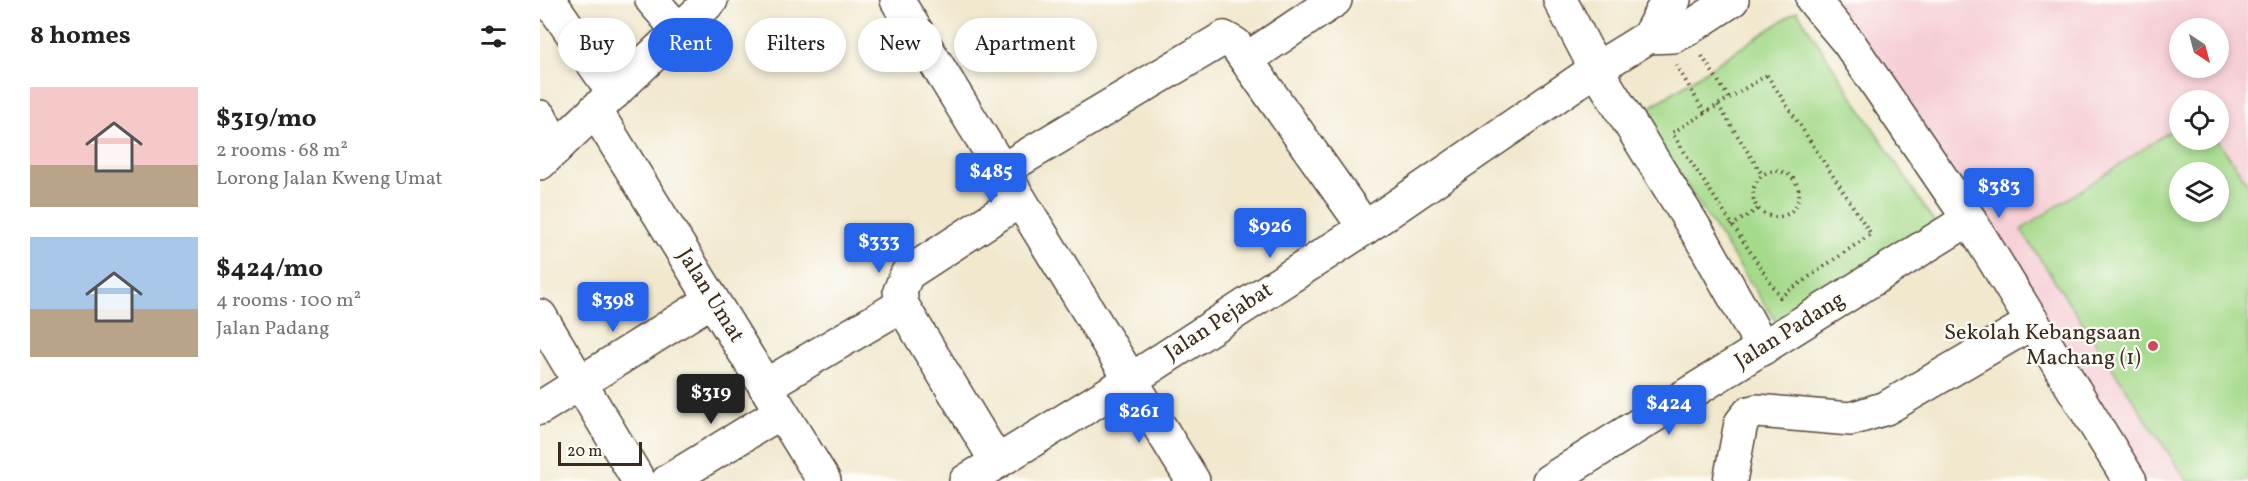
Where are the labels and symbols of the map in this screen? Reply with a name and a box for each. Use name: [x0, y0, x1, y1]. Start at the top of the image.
north arrow: [2169, 18, 2229, 78]
pin: $485: [955, 153, 1027, 204]
pin: $383: [1963, 168, 2035, 219]
pin: $926: [1234, 208, 1306, 259]
pin: $333: [843, 223, 915, 274]
street label: Jalan Umat: [669, 243, 751, 349]
street label: Jalan Pejabat: [1159, 275, 1279, 369]
pin: $398: [577, 282, 649, 333]
street label: Jalan Padang: [1729, 285, 1851, 377]
place label: Sekolah Kebangsaan Machang (1): [1944, 318, 2141, 374]
marker: Sekolah Kebangsaan Machang (1): [2146, 339, 2160, 353]
pin: $319: [675, 374, 747, 425]
pin: $424: [1633, 385, 1705, 436]
pin: $261: [1103, 393, 1175, 444]
scale bar: [558, 439, 642, 466]

